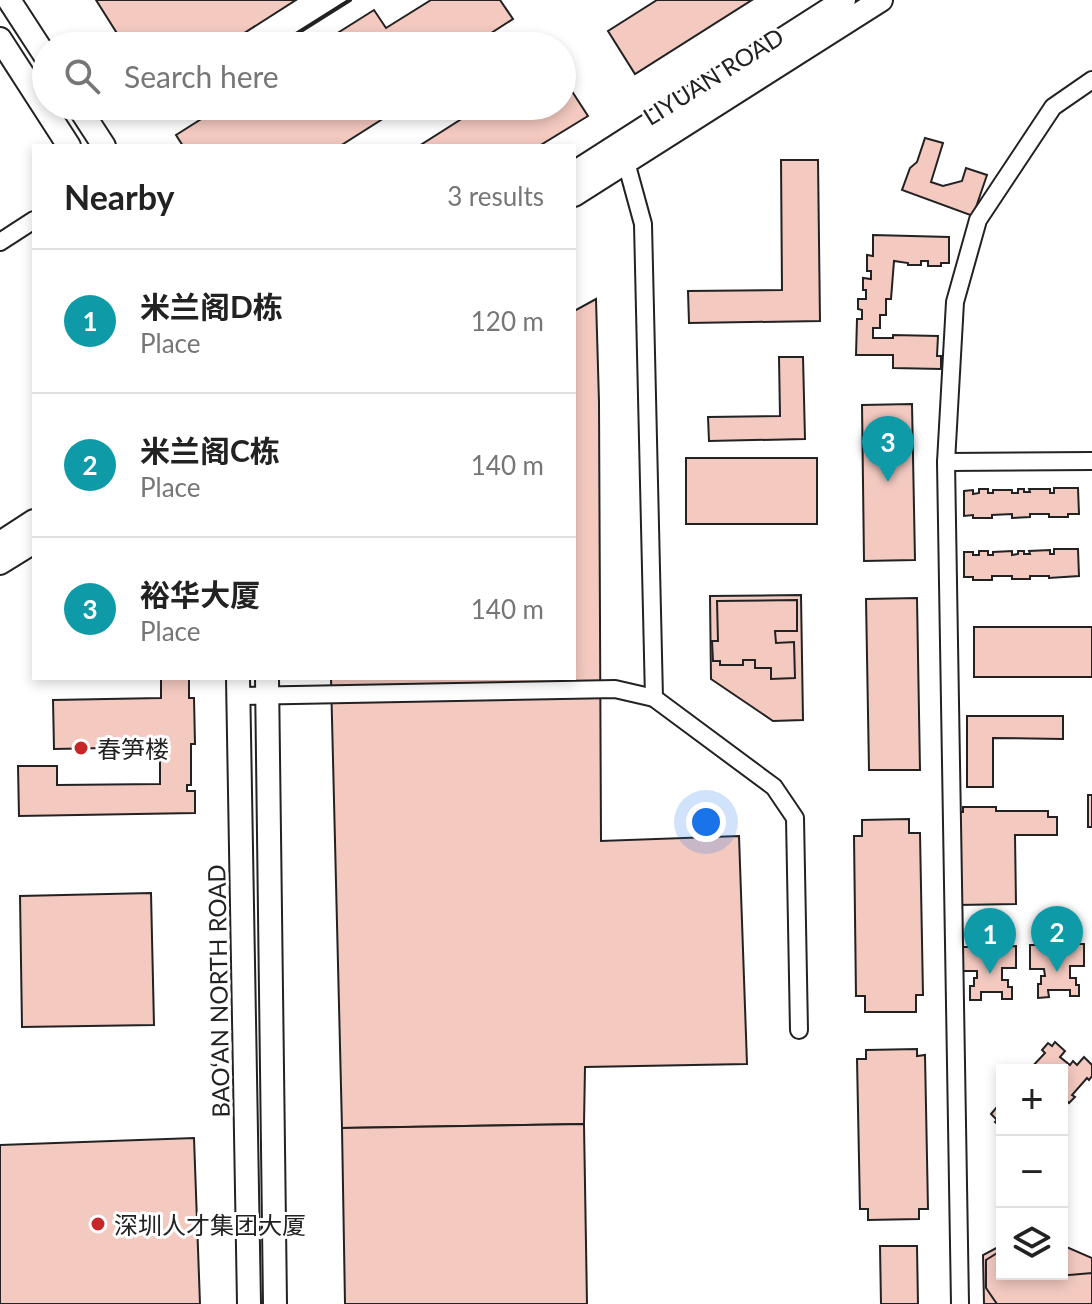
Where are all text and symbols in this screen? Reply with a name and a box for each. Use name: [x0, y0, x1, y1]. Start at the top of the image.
street label: LIYUAN ROAD: [637, 21, 789, 131]
search box: [32, 32, 576, 120]
icon: search: [60, 54, 104, 98]
text: Search here: [124, 58, 279, 94]
text: Nearby: [64, 176, 175, 217]
text: 3 results: [447, 180, 544, 212]
text: 米兰阁D栋: [140, 288, 283, 324]
text: 1: [82, 305, 98, 337]
text: 120 m: [471, 305, 544, 337]
text: Place: [140, 327, 201, 359]
pin: 3: [862, 416, 914, 482]
text: 米兰阁C栋: [140, 432, 280, 468]
text: 2: [82, 449, 98, 481]
text: 140 m: [471, 449, 544, 481]
text: Place: [140, 471, 201, 503]
text: 裕华大厦: [140, 576, 260, 612]
text: 3: [82, 593, 98, 625]
text: 140 m: [471, 593, 544, 625]
text: Place: [140, 615, 201, 647]
place label: 春笋楼: [97, 734, 169, 763]
marker: 春笋楼: [72, 739, 90, 757]
your location: [686, 802, 726, 842]
street label: BAO‘AN NORTH ROAD: [201, 864, 235, 1118]
pin: 2: [1031, 906, 1083, 972]
pin: 1: [964, 908, 1016, 974]
map controls: [996, 1064, 1068, 1280]
button: +: [996, 1064, 1068, 1136]
button: −: [996, 1136, 1068, 1208]
button: layers: [996, 1208, 1068, 1280]
place label: 深圳人才集团大厦: [114, 1210, 306, 1239]
marker: 深圳人才集团大厦: [89, 1215, 107, 1233]

